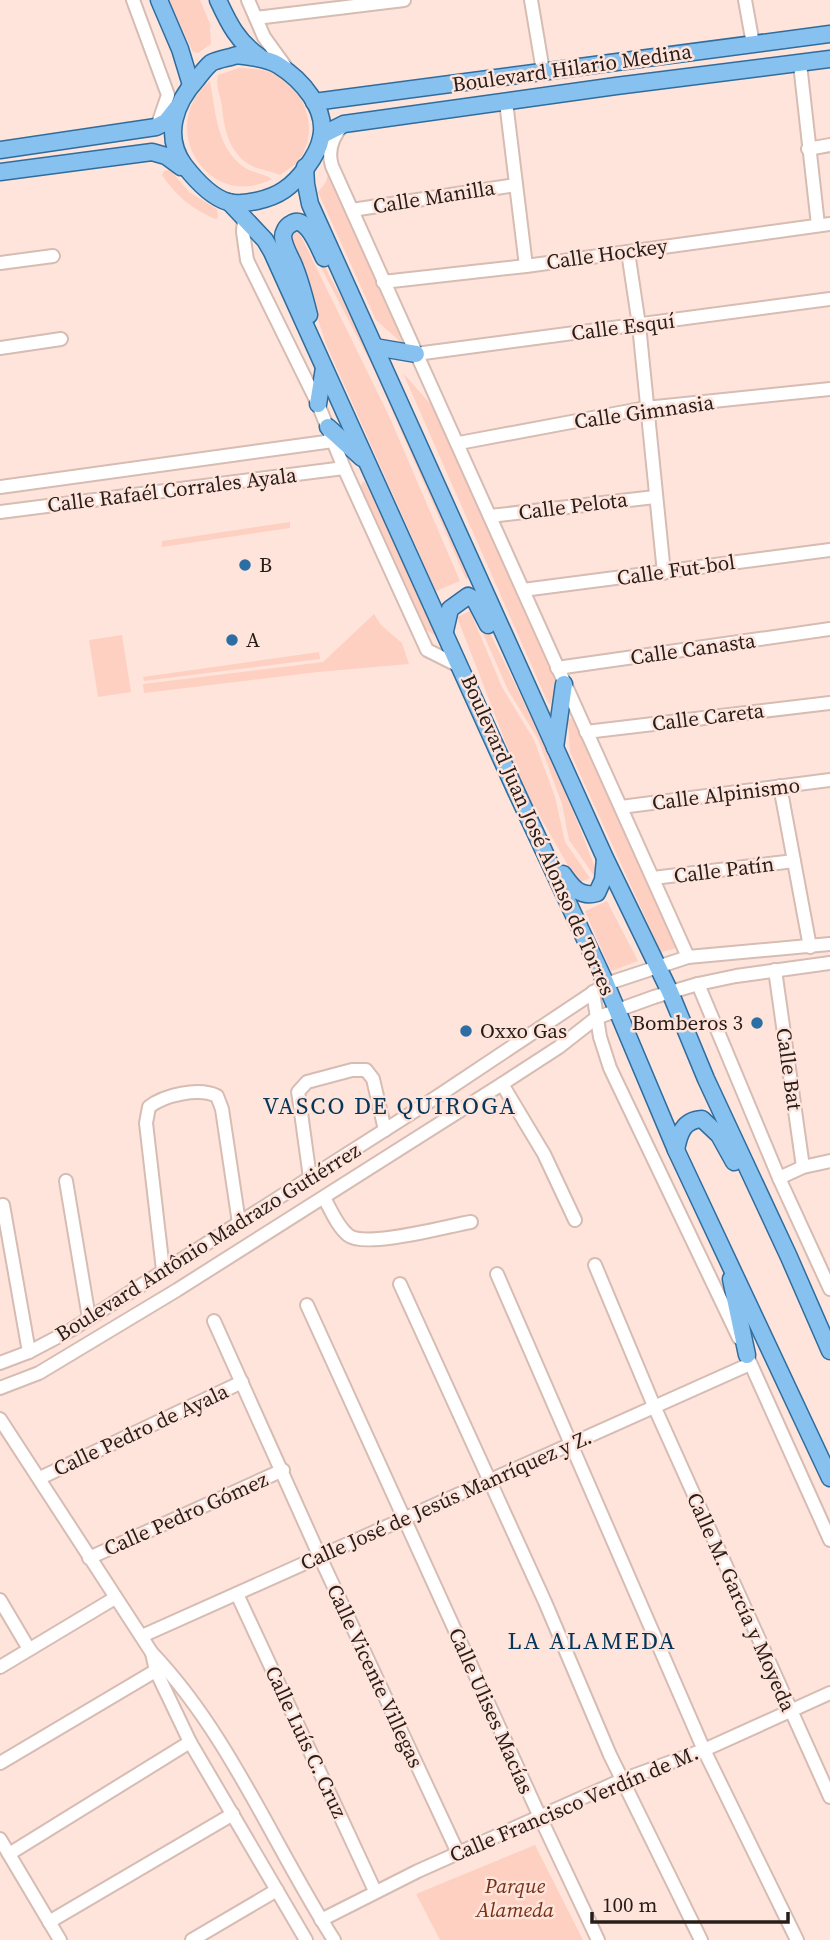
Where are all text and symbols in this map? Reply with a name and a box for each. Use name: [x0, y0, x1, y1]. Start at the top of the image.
street label: Boulevard Hilario Medina: [450, 36, 694, 99]
street label: Calle Manilla: [371, 173, 497, 220]
street label: Calle Hockey: [544, 231, 670, 276]
street label: Calle Esquí: [570, 306, 676, 347]
street label: Calle Gimnasia: [572, 387, 716, 436]
street label: Calle Rafaél Corrales Ayala: [46, 460, 299, 519]
street label: Calle Pelota: [517, 484, 629, 527]
street label: Calle Fut-bol: [615, 547, 737, 592]
place label: B: [259, 550, 272, 579]
marker: B: [237, 557, 253, 573]
place label: A: [246, 625, 260, 654]
street label: Calle Canasta: [629, 625, 758, 672]
marker: A: [224, 632, 240, 648]
street label: Boulevard Juan José Alonso de Torres: [454, 670, 623, 1000]
street label: Calle Careta: [650, 695, 766, 738]
street label: Calle Alpinismo: [650, 770, 802, 817]
street label: Calle Patín: [672, 849, 776, 890]
place label: Bomberos 3: [632, 1008, 743, 1037]
marker: Bomberos 3: [749, 1015, 765, 1031]
place label: Oxxo Gas: [480, 1016, 567, 1045]
marker: Oxxo Gas: [458, 1023, 474, 1039]
street label: Calle Bat: [769, 1026, 810, 1112]
district label: VASCO DE QUIROGA: [263, 1089, 517, 1122]
street label: Boulevard Antônio Madrazo Gutiérrez: [50, 1135, 366, 1348]
street label: Calle Pedro de Ayala: [49, 1376, 233, 1483]
street label: Calle José de Jesús Manríquez y Z.: [295, 1422, 596, 1577]
street label: Calle Pedro Gómez: [99, 1464, 273, 1563]
street label: Calle M. García y Moyeda: [680, 1488, 803, 1716]
street label: Calle Vicente Villegas: [320, 1579, 431, 1772]
street label: Calle Ulises Macías: [442, 1623, 541, 1799]
district label: LA ALAMEDA: [507, 1624, 677, 1657]
street label: Calle Luís C. Cruz: [258, 1661, 355, 1823]
street label: Calle Francisco Verdín de M.: [445, 1738, 703, 1869]
park label: Parque Alameda: [475, 1871, 554, 1924]
scale bar: [592, 1881, 788, 1925]
text: 100 m: [602, 1890, 657, 1919]

